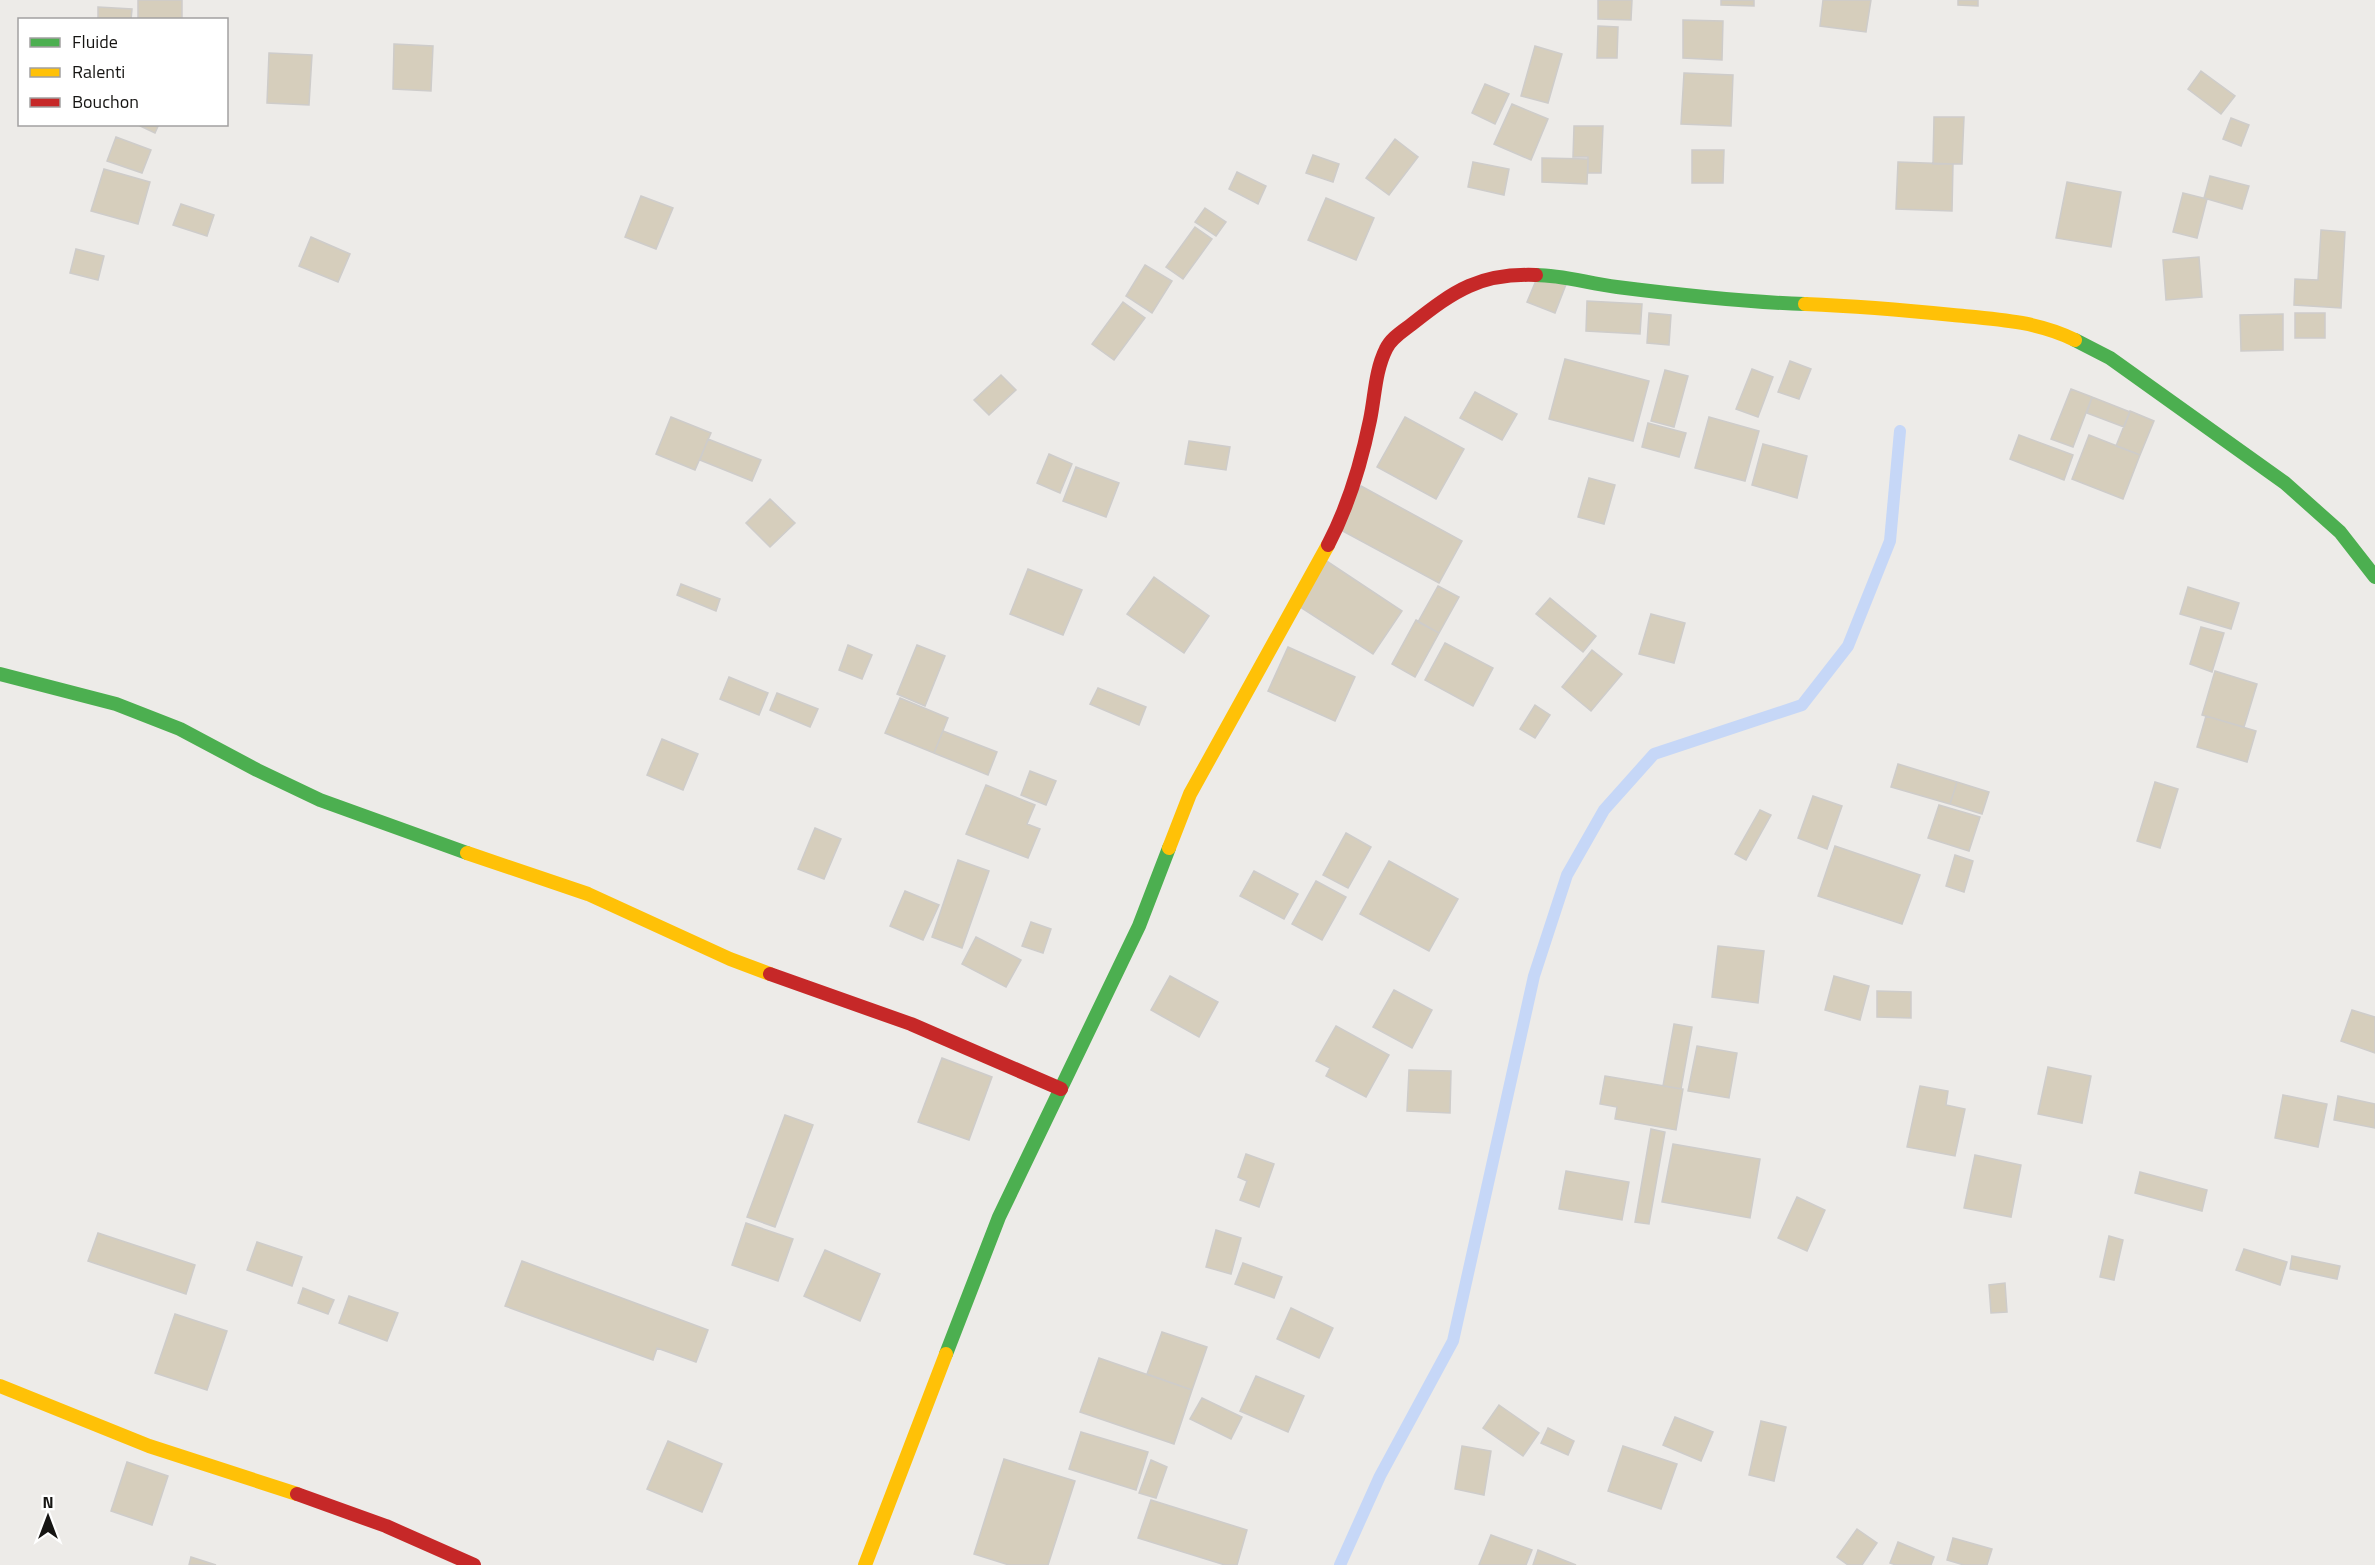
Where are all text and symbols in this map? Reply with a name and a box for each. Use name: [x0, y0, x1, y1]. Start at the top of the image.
legend: [18, 18, 228, 126]
text: Fluide: [72, 28, 118, 55]
text: Ralenti: [72, 58, 125, 85]
text: Bouchon: [72, 88, 139, 115]
north arrow: [18, 1487, 78, 1547]
text: N: [42, 1490, 54, 1514]

